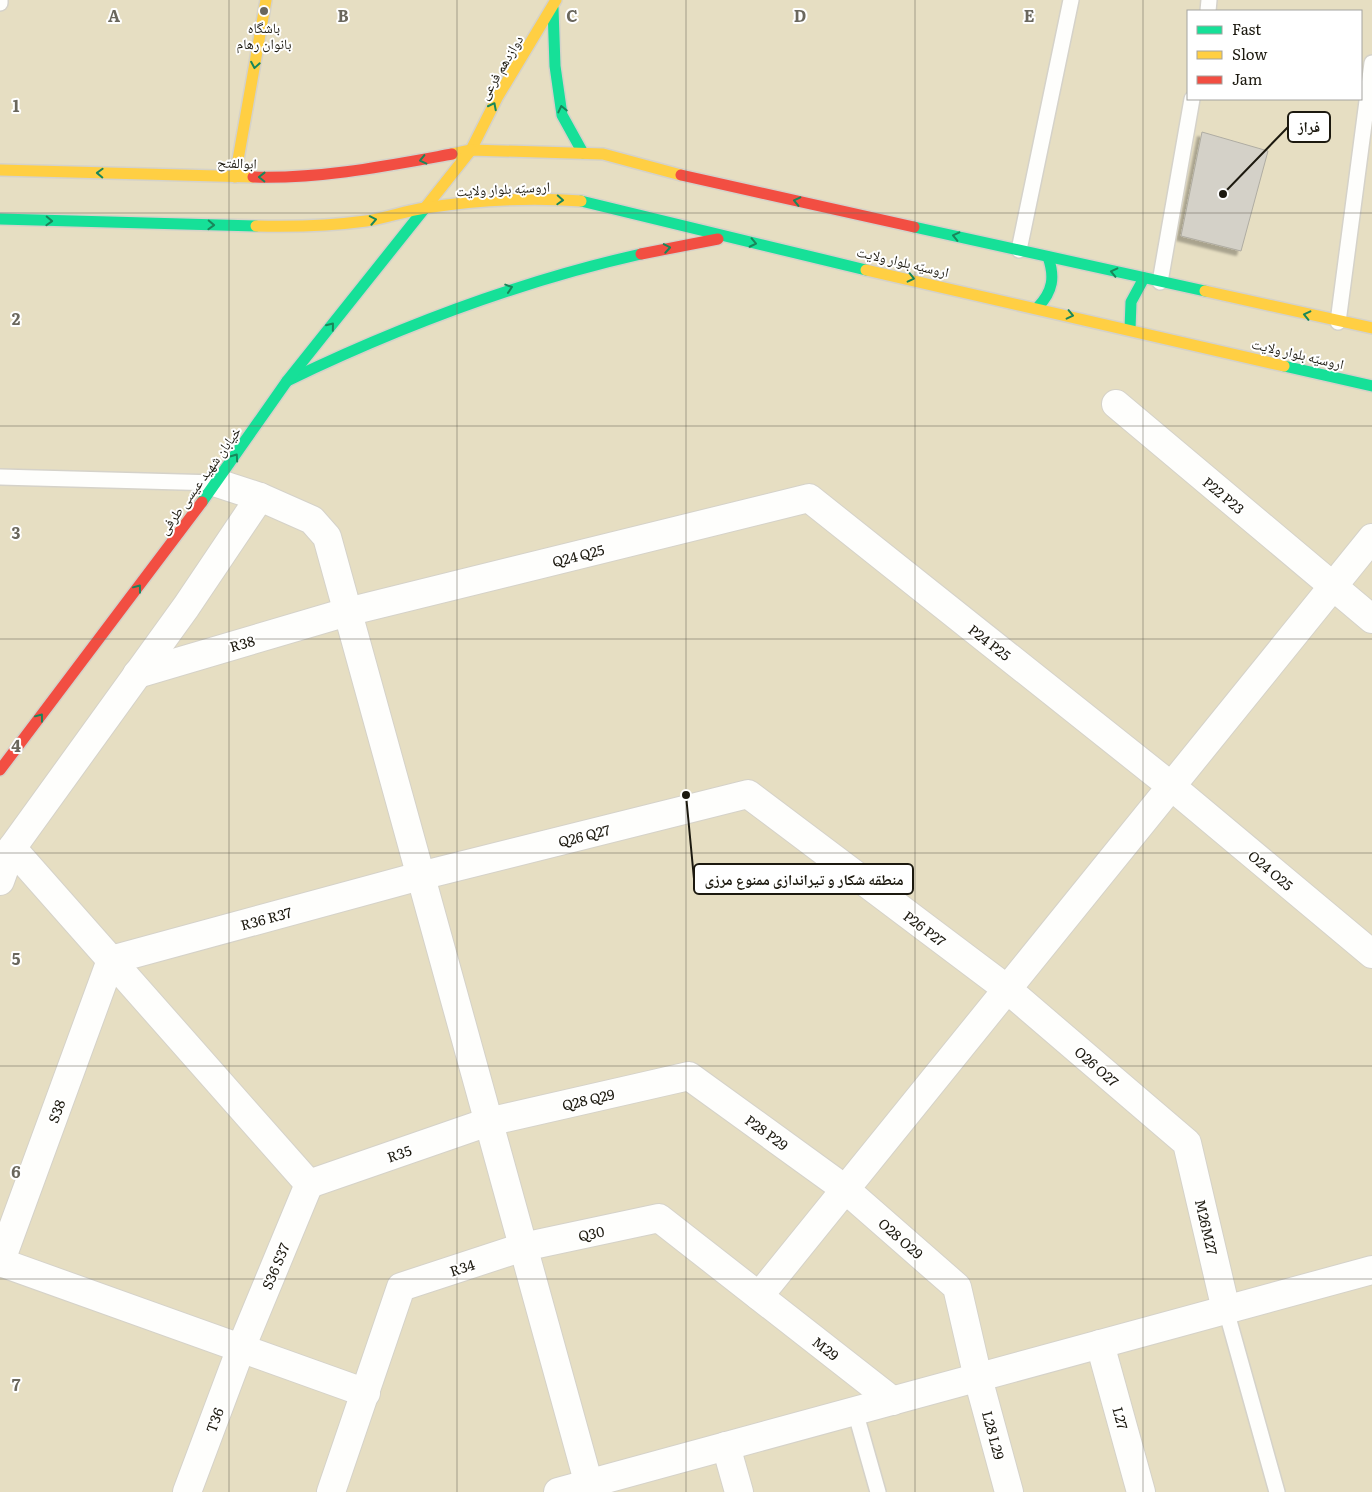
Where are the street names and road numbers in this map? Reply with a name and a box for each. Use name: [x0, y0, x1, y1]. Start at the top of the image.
street label: دوازدهم فرعی: [473, 31, 528, 104]
street label: ابوالفتح: [217, 151, 257, 174]
street label: اروسیّه بلوار ولایت: [455, 176, 551, 200]
street label: اروسیّه بلوار ولایت: [855, 241, 951, 281]
street label: اروسیّه بلوار ولایت: [1250, 333, 1346, 373]
street label: خیابان شهید عیسی طرفی: [153, 422, 245, 538]
street label: P22 P23: [1199, 472, 1249, 518]
street label: Q24 Q25: [550, 539, 606, 571]
street label: P24 P25: [965, 619, 1015, 665]
street label: R38: [227, 630, 257, 656]
street label: Q26 Q27: [556, 819, 612, 851]
street label: O24 O25: [1244, 845, 1298, 895]
street label: R36 R37: [238, 902, 294, 934]
street label: P26 P27: [900, 905, 950, 951]
street label: O26 O27: [1071, 1041, 1123, 1091]
street label: Q28 Q29: [560, 1083, 616, 1115]
street label: S38: [43, 1096, 70, 1126]
street label: P28 P29: [741, 1110, 793, 1154]
street label: R35: [384, 1140, 414, 1166]
street label: M26M27: [1191, 1197, 1223, 1257]
street label: O28 O29: [874, 1213, 928, 1263]
street label: Q30: [576, 1220, 606, 1246]
street label: S36 S37: [256, 1240, 294, 1292]
street label: R34: [447, 1253, 477, 1280]
street label: M29: [809, 1331, 843, 1365]
street label: T36: [200, 1404, 228, 1435]
street label: L27: [1108, 1404, 1134, 1432]
street label: L28 L29: [978, 1408, 1010, 1462]

